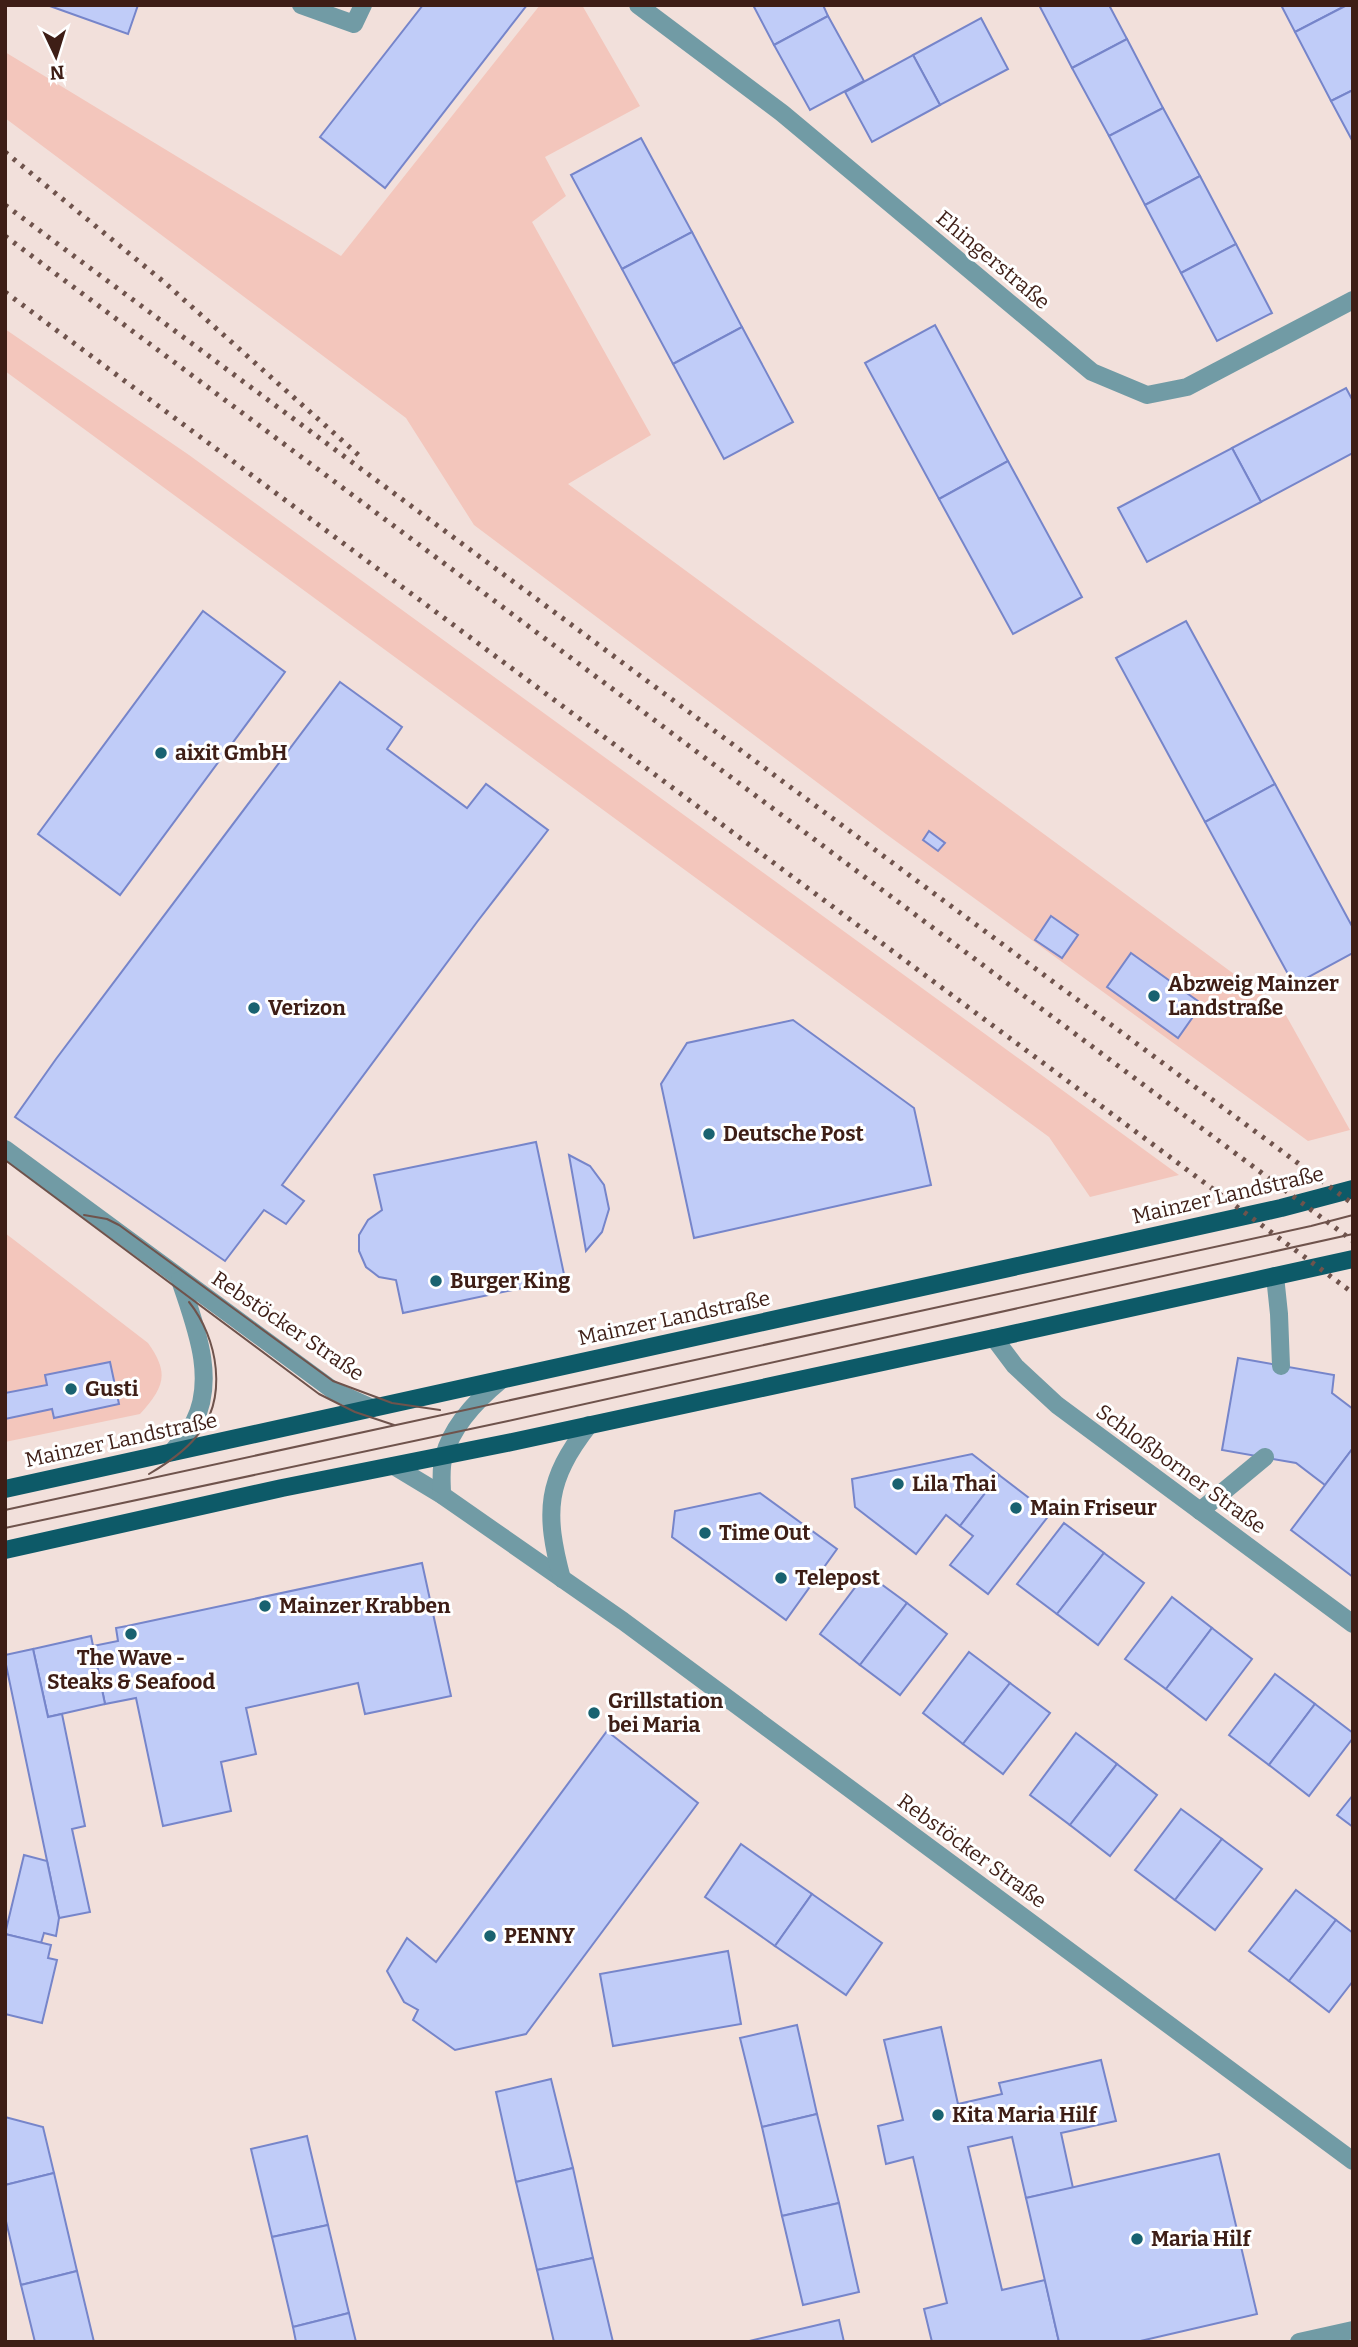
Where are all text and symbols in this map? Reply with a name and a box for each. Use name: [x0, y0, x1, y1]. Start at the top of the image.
north arrow: [21, 21, 91, 91]
text: N: [49, 60, 65, 84]
street label: Ehingerstraße: [931, 205, 1055, 315]
place label: aixit GmbH: [175, 740, 288, 766]
marker: aixit GmbH: [153, 745, 169, 761]
place label: Abzweig Mainzer Landstraße: [1168, 971, 1339, 1021]
marker: Abzweig Mainzer Landstraße: [1146, 988, 1162, 1004]
place label: Verizon: [268, 995, 346, 1021]
marker: Verizon: [246, 1000, 262, 1016]
place label: Deutsche Post: [723, 1121, 865, 1147]
marker: Deutsche Post: [701, 1126, 717, 1142]
street label: Mainzer Landstraße: [1130, 1160, 1326, 1230]
street label: Rebstöcker Straße: [207, 1265, 369, 1387]
place label: Burger King: [450, 1268, 570, 1294]
marker: Burger King: [428, 1273, 444, 1289]
street label: Mainzer Landstraße: [576, 1285, 772, 1351]
place label: Gusti: [85, 1376, 139, 1402]
marker: Gusti: [63, 1381, 79, 1397]
street label: Schloßborner Straße: [1091, 1399, 1271, 1539]
street label: Mainzer Landstraße: [23, 1407, 219, 1473]
place label: Lila Thai: [912, 1471, 997, 1497]
marker: Lila Thai: [890, 1476, 906, 1492]
place label: Main Friseur: [1030, 1495, 1157, 1521]
marker: Main Friseur: [1008, 1500, 1024, 1516]
place label: Time Out: [719, 1520, 811, 1546]
marker: Time Out: [697, 1525, 713, 1541]
place label: Telepost: [795, 1565, 881, 1591]
marker: Telepost: [773, 1570, 789, 1586]
place label: Mainzer Krabben: [279, 1593, 451, 1619]
marker: Mainzer Krabben: [257, 1598, 273, 1614]
marker: The Wave - Steaks & Seafood: [123, 1626, 139, 1642]
place label: The Wave - Steaks & Seafood: [47, 1645, 215, 1695]
place label: Grillstation bei Maria: [608, 1688, 724, 1738]
marker: Grillstation bei Maria: [586, 1705, 602, 1721]
street label: Rebstöcker Straße: [892, 1788, 1052, 1914]
place label: PENNY: [504, 1923, 575, 1949]
marker: PENNY: [482, 1928, 498, 1944]
place label: Kita Maria Hilf: [952, 2102, 1099, 2128]
marker: Kita Maria Hilf: [930, 2107, 946, 2123]
place label: Maria Hilf: [1151, 2226, 1252, 2252]
marker: Maria Hilf: [1129, 2231, 1145, 2247]

